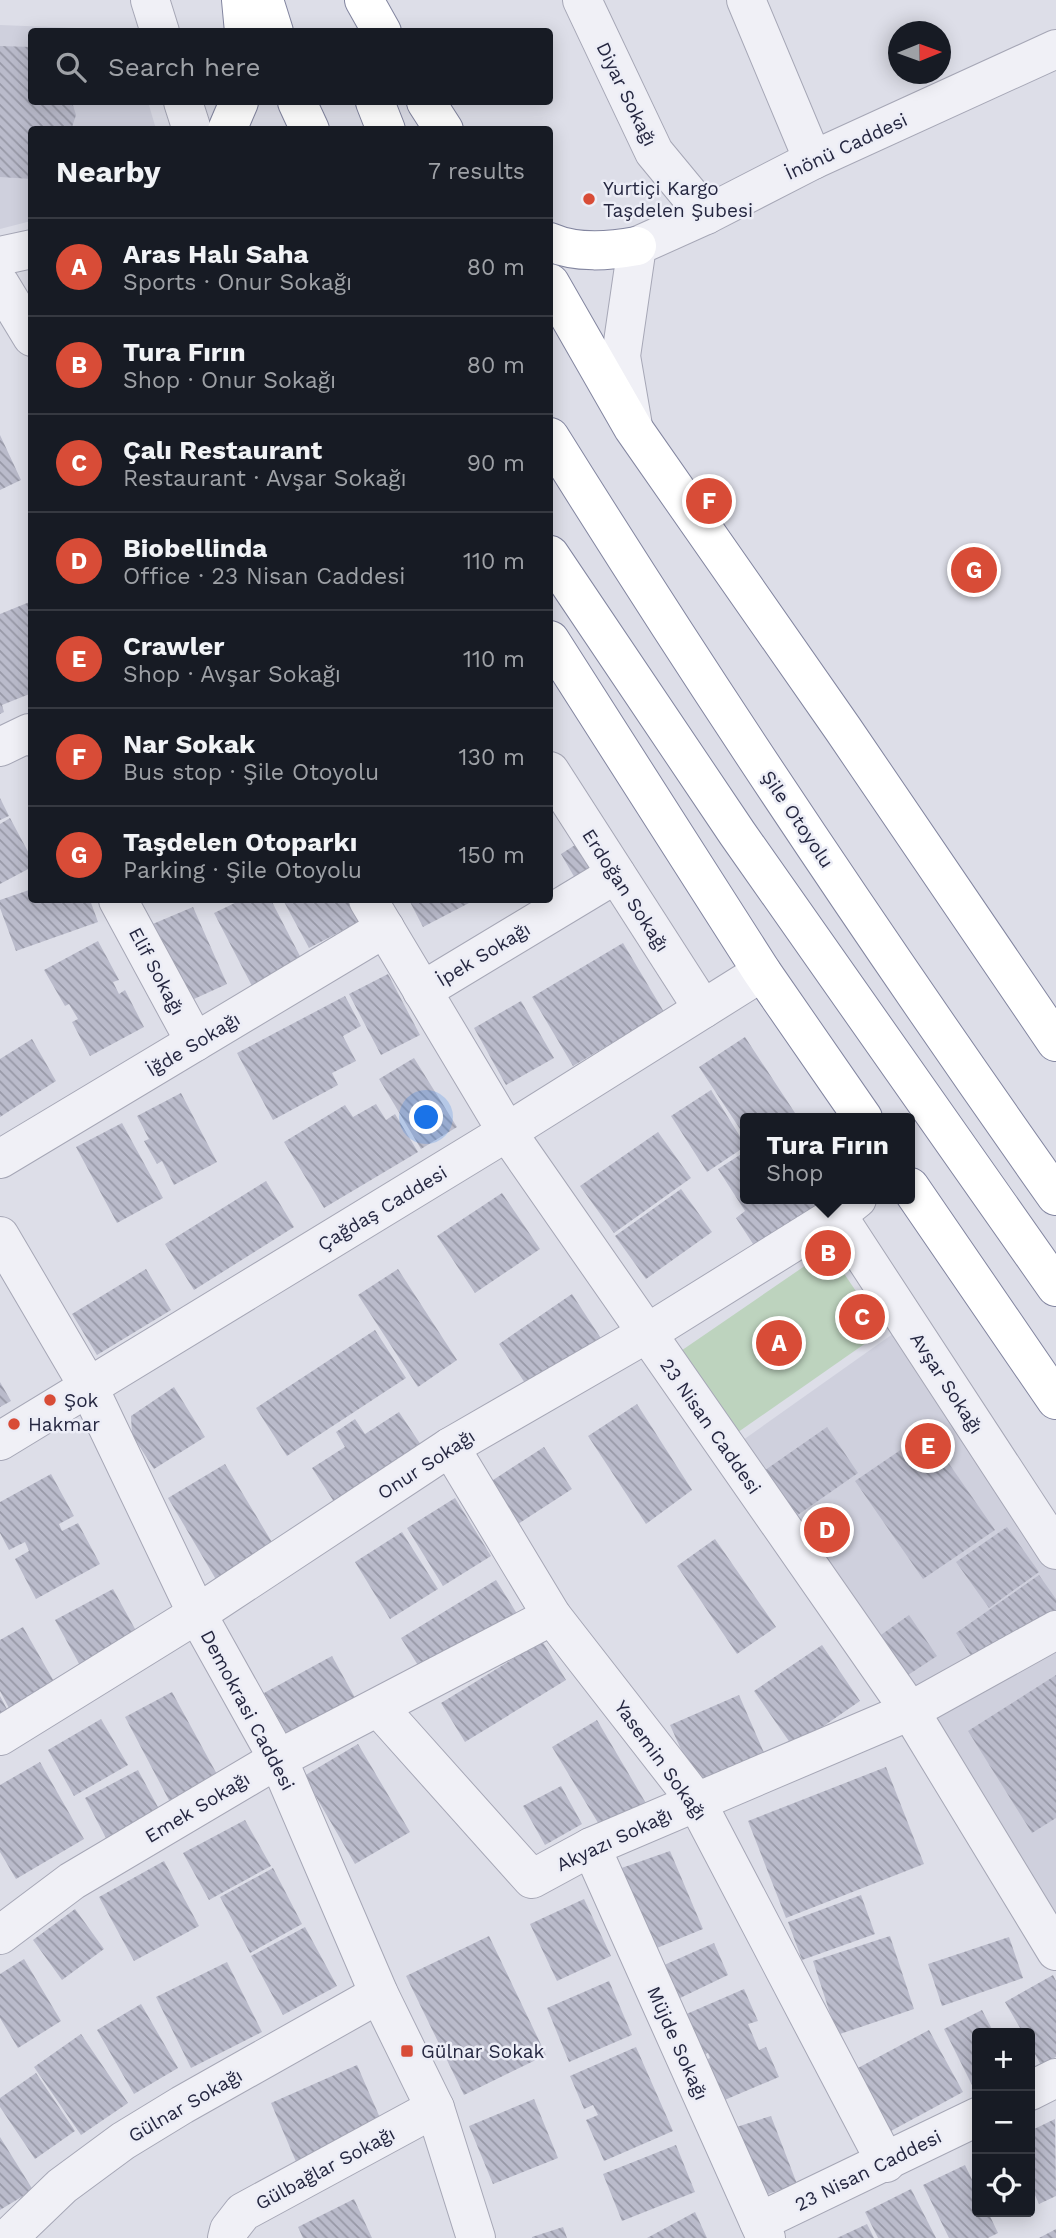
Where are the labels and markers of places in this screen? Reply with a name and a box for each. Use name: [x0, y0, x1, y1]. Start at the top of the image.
place label: Yurtiçi Kargo Taşdelen Şubesi: [603, 177, 753, 222]
marker: Yurtiçi Kargo Taşdelen Şubesi: [581, 191, 597, 207]
pin: F: [686, 475, 732, 527]
pin: G: [951, 544, 997, 596]
pin: B: [805, 1227, 851, 1279]
pin: C: [839, 1291, 885, 1343]
pin: A: [756, 1317, 802, 1369]
place label: Şok: [64, 1389, 99, 1412]
marker: Şok: [42, 1392, 58, 1408]
place label: Hakmar: [28, 1413, 100, 1436]
marker: Hakmar: [6, 1416, 22, 1432]
pin: E: [905, 1420, 951, 1472]
pin: D: [804, 1504, 850, 1556]
place label: Gülnar Sokak: [421, 2040, 545, 2063]
marker: Gülnar Sokak: [399, 2043, 415, 2059]

